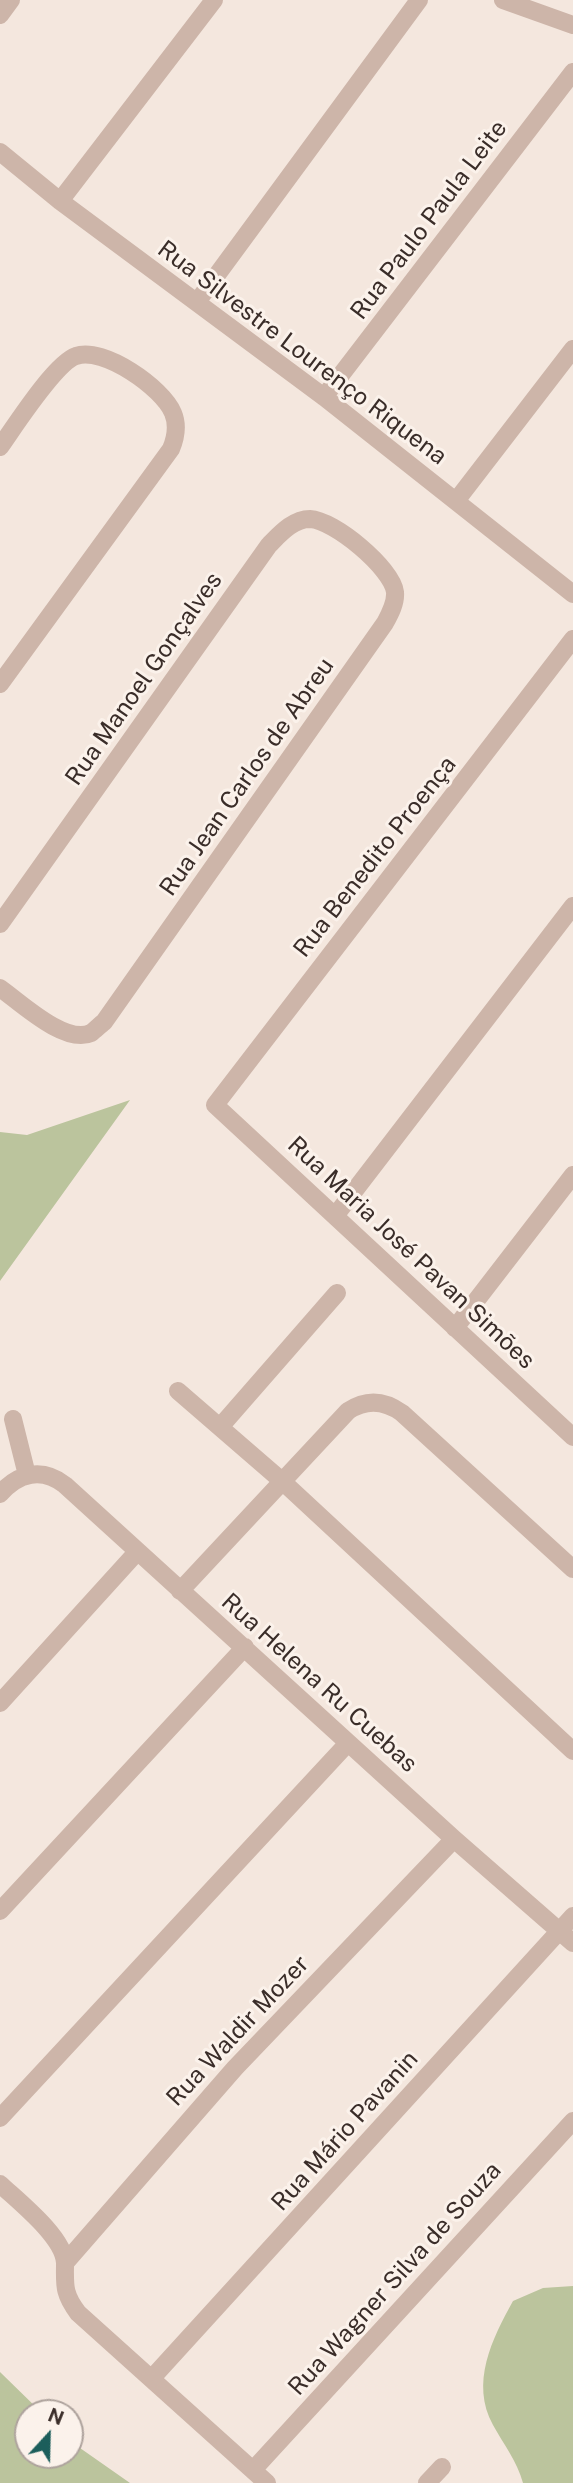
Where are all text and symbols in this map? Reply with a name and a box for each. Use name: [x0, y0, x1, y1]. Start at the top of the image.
street label: Rua Paulo Paula Leite: [345, 115, 513, 325]
street label: Rua Silvestre Lourenço Riquena: [152, 235, 452, 471]
street label: Rua Manoel Gonçalves: [60, 567, 228, 791]
street label: Rua Jean Carlos de Abreu: [154, 653, 340, 901]
street label: Rua Benedito Proença: [288, 751, 462, 963]
street label: Rua Maria José Pavan Simões: [282, 1131, 540, 1375]
street label: Rua Helena Ru Cuebas: [215, 1588, 423, 1778]
street label: Rua Waldir Mozer: [161, 1950, 315, 2112]
street label: Rua Mário Pavanin: [266, 2045, 424, 2217]
street label: Rua Wagner Silva de Souza: [283, 2156, 507, 2402]
north arrow: [14, 2399, 84, 2469]
text: N: [45, 2403, 67, 2429]

